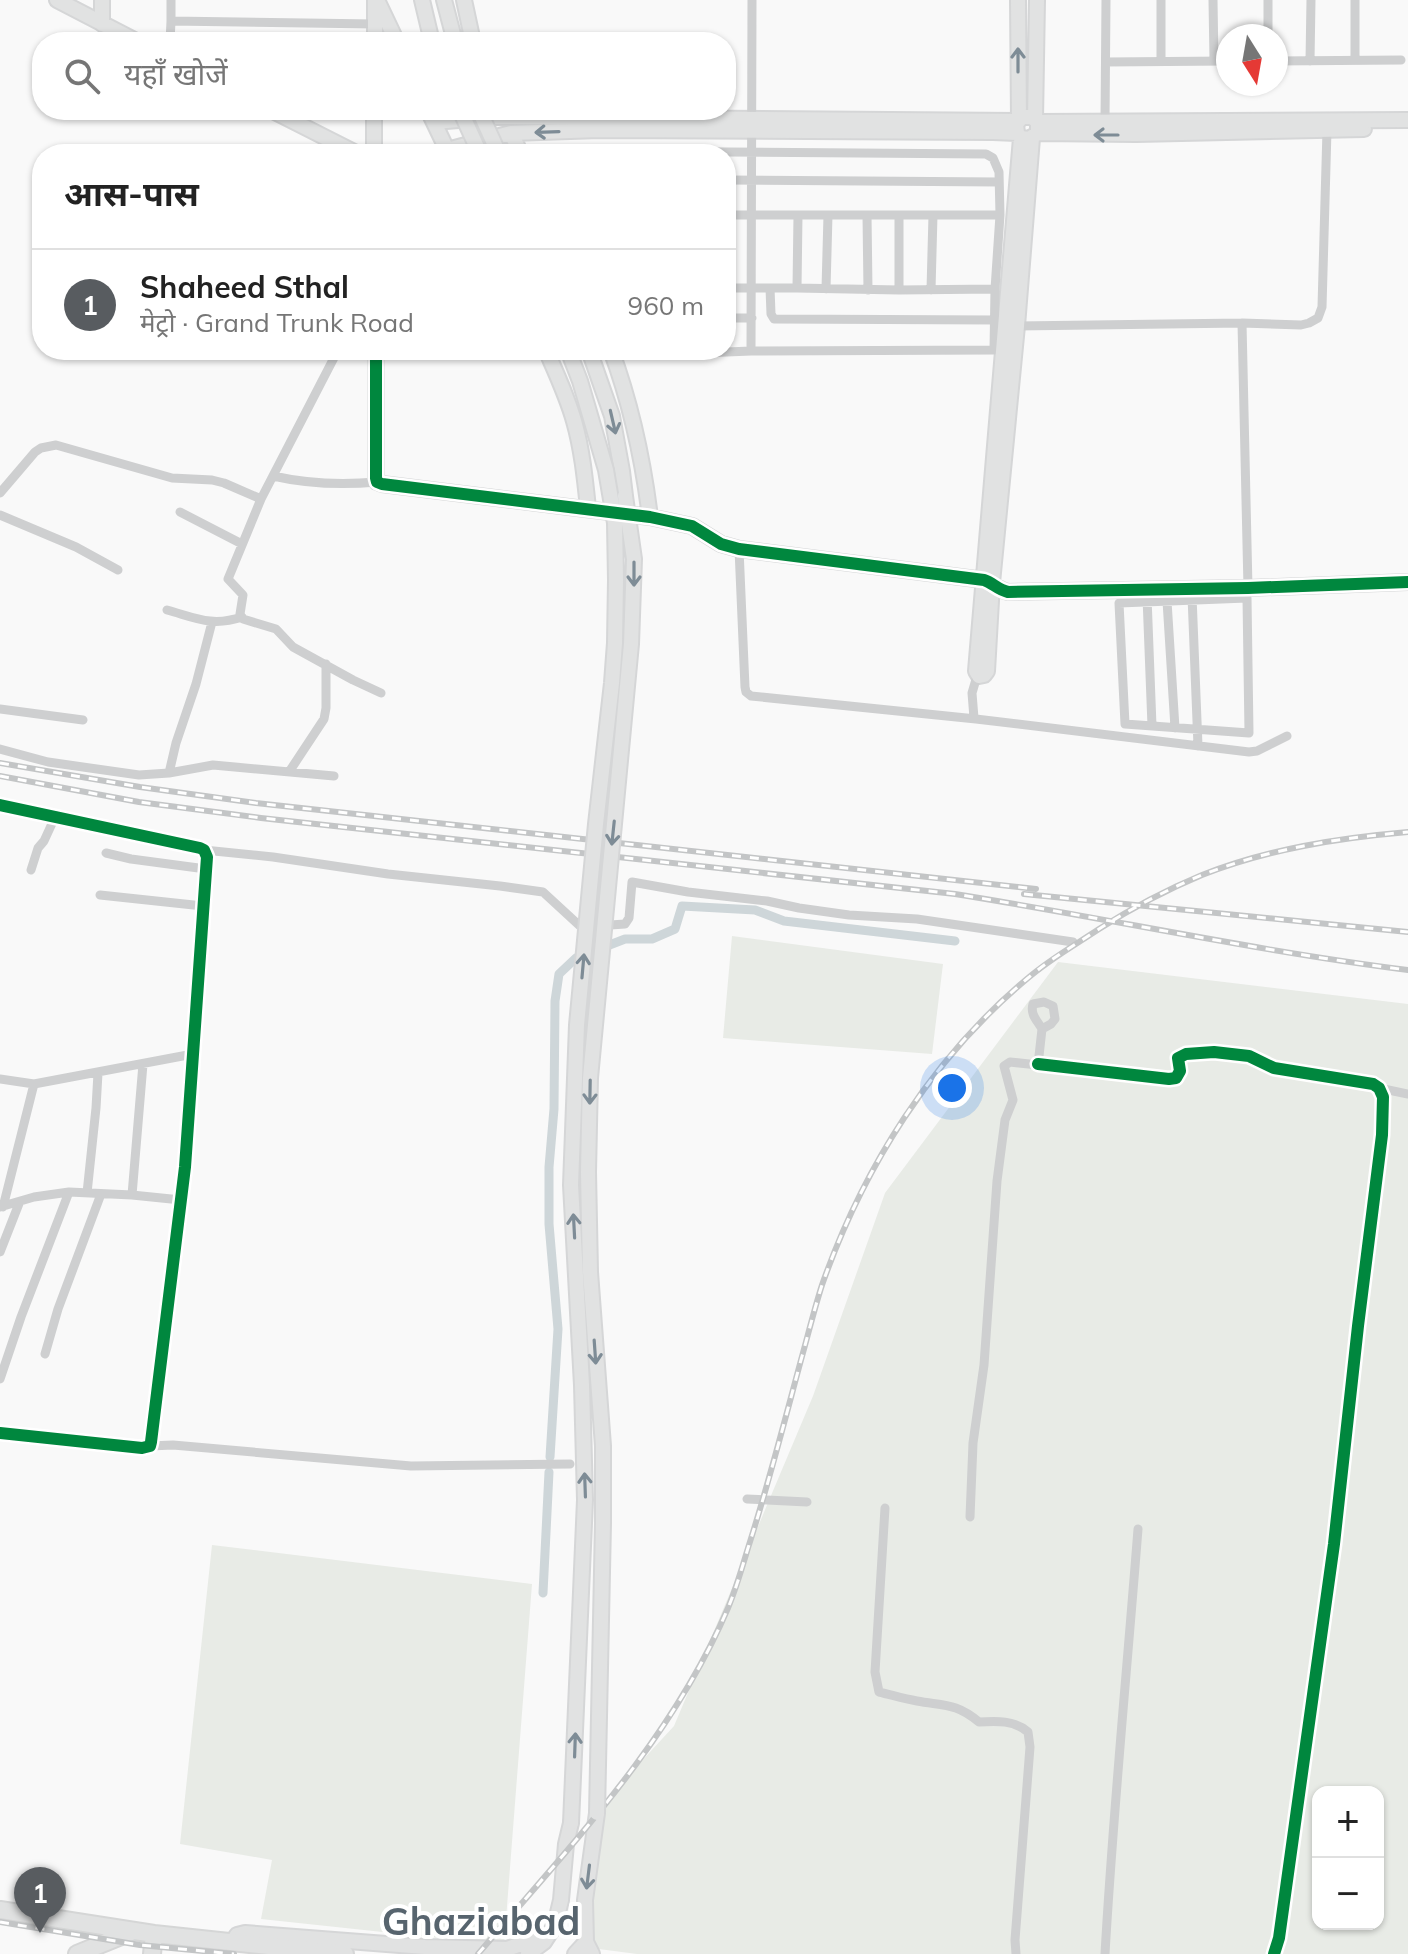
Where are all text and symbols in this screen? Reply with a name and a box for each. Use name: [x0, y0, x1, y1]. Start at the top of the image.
north arrow: [1216, 24, 1288, 96]
search box: [32, 32, 736, 120]
one-way arrow: [1010, 47, 1026, 74]
icon: search: [60, 54, 104, 98]
text: यहाँ खोजें: [124, 55, 228, 93]
one-way arrow: [534, 124, 561, 139]
one-way arrow: [1093, 127, 1120, 142]
text: आस-पास: [64, 172, 199, 215]
text: Shaheed Sthal: [140, 268, 349, 306]
text: 1: [82, 289, 98, 322]
text: 960 m: [628, 289, 704, 322]
text: मेट्रो · Grand Trunk Road: [140, 306, 414, 339]
one-way arrow: [606, 408, 621, 434]
one-way arrow: [626, 560, 642, 587]
one-way arrow: [606, 819, 621, 846]
one-way arrow: [575, 953, 590, 980]
your location: [932, 1068, 972, 1108]
one-way arrow: [582, 1078, 597, 1105]
one-way arrow: [566, 1213, 581, 1240]
one-way arrow: [588, 1338, 603, 1365]
one-way arrow: [577, 1472, 592, 1499]
one-way arrow: [567, 1732, 582, 1759]
map controls: [1312, 1786, 1384, 1930]
button: +: [1312, 1786, 1384, 1858]
button: −: [1312, 1858, 1384, 1930]
one-way arrow: [581, 1863, 596, 1890]
pin: 1: [14, 1867, 66, 1933]
district label: Ghaziabad: [382, 1897, 580, 1945]

